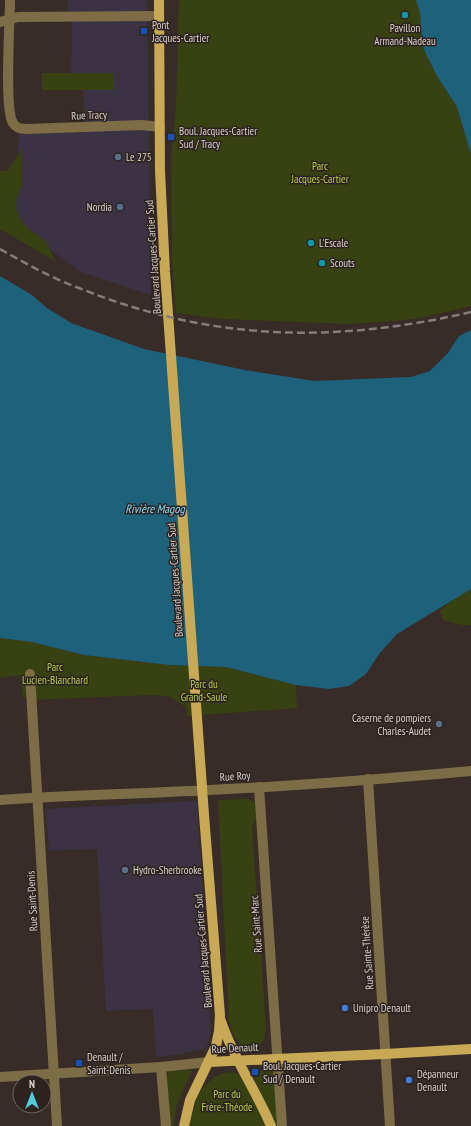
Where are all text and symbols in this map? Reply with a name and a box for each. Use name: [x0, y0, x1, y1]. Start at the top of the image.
marker: Pavillon Armand-Nadeau: [400, 10, 410, 20]
place label: Pont Jacques-Cartier: [151, 18, 209, 45]
place label: Pavillon Armand-Nadeau: [374, 21, 436, 48]
marker: Pont Jacques-Cartier: [139, 26, 149, 36]
street label: Rue Tracy: [71, 107, 108, 123]
place label: Boul. Jacques-Cartier Sud / Tracy: [179, 124, 257, 151]
marker: Boul. Jacques-Cartier Sud / Tracy: [166, 132, 176, 142]
place label: Le 275: [126, 150, 152, 164]
marker: Le 275: [113, 152, 123, 162]
park label: Parc Jacques-Cartier: [290, 159, 349, 186]
street label: Boulevard Jacques-Cartier Sud: [142, 199, 164, 314]
place label: Nordia: [87, 200, 112, 214]
marker: Nordia: [115, 202, 125, 212]
place label: L'Escale: [319, 236, 349, 250]
marker: L'Escale: [306, 238, 316, 248]
place label: Scouts: [330, 256, 355, 270]
marker: Scouts: [317, 258, 327, 268]
water label: Rivière Magog: [125, 501, 185, 516]
street label: Boulevard Jacques-Cartier Sud: [164, 522, 186, 637]
park label: Parc Lucien-Blanchard: [22, 660, 88, 687]
park label: Parc du Grand-Saule: [181, 677, 228, 704]
place label: Caserne de pompiers Charles-Audet: [352, 711, 431, 738]
marker: Caserne de pompiers Charles-Audet: [434, 719, 444, 729]
street label: Rue Roy: [219, 768, 252, 784]
place label: Hydro-Sherbrooke: [133, 863, 202, 877]
marker: Hydro-Sherbrooke: [120, 865, 130, 875]
street label: Rue Saint-Denis: [23, 870, 41, 932]
street label: Boulevard Jacques-Cartier Sud: [191, 893, 215, 1009]
street label: Rue Saint-Marc: [247, 895, 265, 953]
street label: Rue Sainte-Thérèse: [357, 915, 377, 990]
place label: Unipro Denault: [353, 1001, 411, 1015]
marker: Unipro Denault: [340, 1003, 350, 1013]
street label: Rue Denault: [211, 1040, 259, 1056]
place label: Denault / Saint-Denis: [87, 1050, 131, 1077]
marker: Denault / Saint-Denis: [74, 1058, 84, 1068]
place label: Boul. Jacques-Cartier Sud / Denault: [263, 1059, 341, 1086]
marker: Boul. Jacques-Cartier Sud / Denault: [250, 1067, 260, 1077]
place label: Dépanneur Denault: [417, 1067, 459, 1094]
north arrow: [12, 1074, 52, 1114]
marker: Dépanneur Denault: [404, 1075, 414, 1085]
text: N: [29, 1077, 35, 1091]
park label: Parc du Frère-Théode: [202, 1087, 253, 1114]

